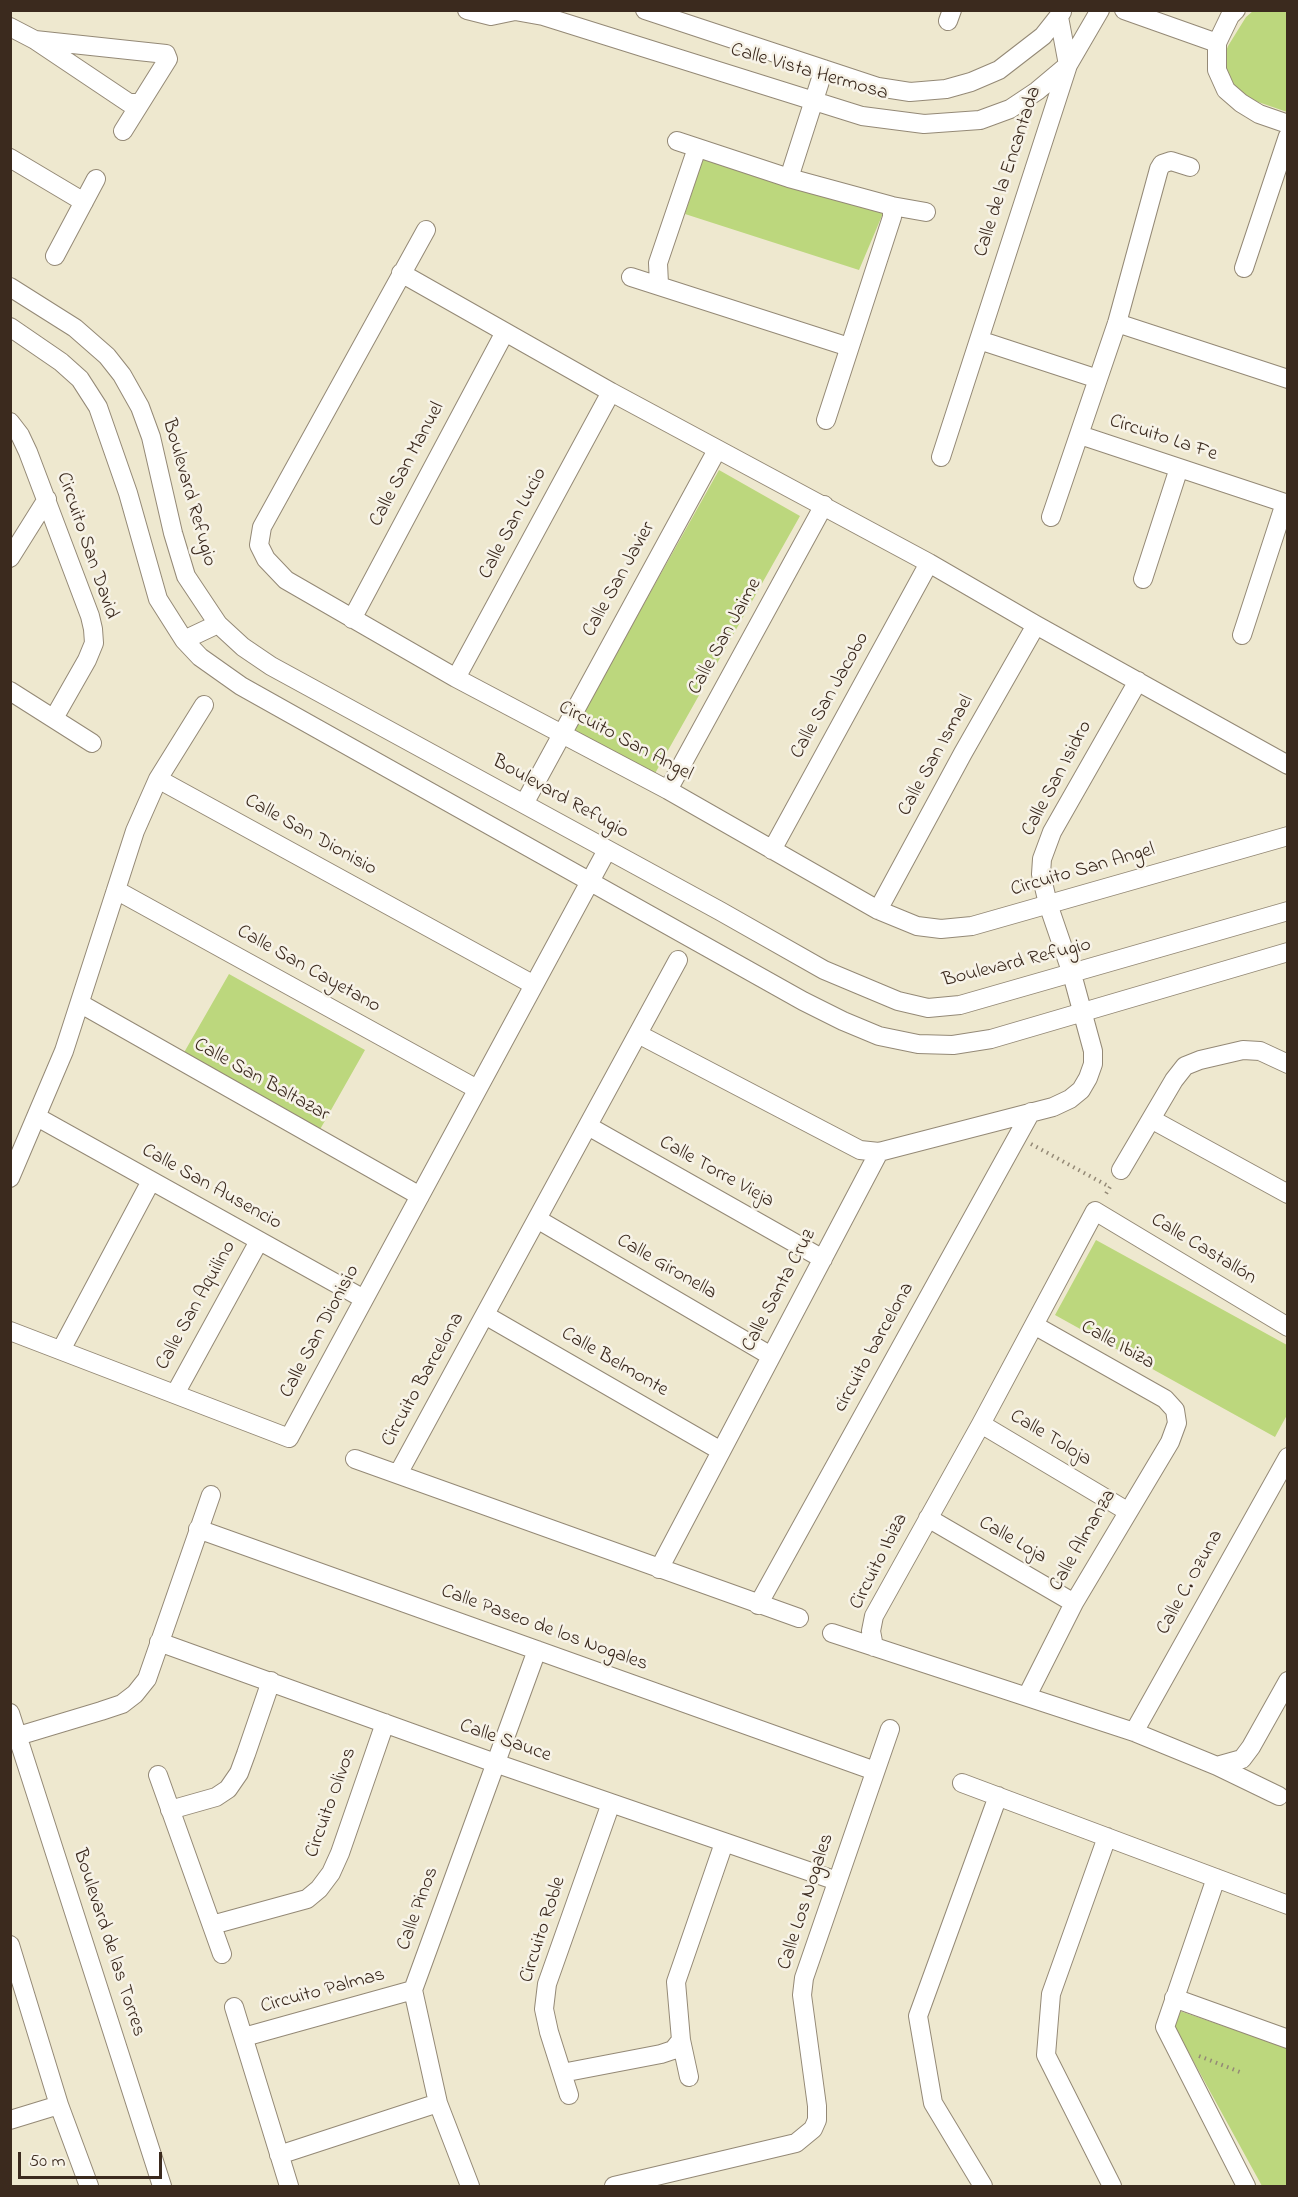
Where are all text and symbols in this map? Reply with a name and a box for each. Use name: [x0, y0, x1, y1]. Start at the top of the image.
street label: Calle Vista Hermosa: [727, 39, 891, 107]
street label: Calle de la Encantada: [970, 84, 1048, 260]
street label: Calle San Manuel: [365, 399, 451, 531]
street label: Circuito La Fe: [1106, 410, 1220, 468]
street label: Boulevard Refugio: [155, 417, 221, 569]
street label: Calle San Lucio: [475, 464, 553, 584]
street label: Circuito San David: [50, 470, 122, 622]
street label: Calle San Javier: [578, 518, 662, 642]
street label: Calle San Jaime: [684, 575, 768, 699]
street label: Calle San Jacobo: [786, 628, 876, 764]
street label: Calle San Ismael: [894, 691, 980, 821]
street label: Circuito San Angel: [554, 696, 696, 788]
street label: Calle San Isidro: [1018, 717, 1098, 841]
street label: Boulevard Refugio: [488, 751, 632, 845]
street label: Calle San Dionisio: [240, 790, 380, 882]
street label: Circuito San Angel: [1008, 839, 1158, 903]
street label: Calle San Cayetano: [232, 921, 384, 1019]
street label: Boulevard Refugio: [940, 934, 1094, 994]
street label: Calle San Baltazar: [189, 1034, 333, 1128]
street label: Calle Torre Vieja: [654, 1132, 778, 1214]
street label: Calle San Ausencio: [137, 1140, 285, 1236]
street label: Calle Castallón: [1146, 1209, 1260, 1291]
street label: Calle Santa Cruz: [738, 1226, 822, 1356]
street label: Calle Gironella: [612, 1230, 720, 1306]
street label: Calle San Aquilino: [152, 1237, 242, 1375]
street label: Calle San Dionisio: [276, 1261, 366, 1403]
street label: circuito barcelona: [829, 1279, 921, 1417]
street label: Circuito Barcelona: [377, 1309, 471, 1451]
street label: Calle Ibiza: [1076, 1316, 1158, 1376]
street label: Calle Belmonte: [556, 1323, 672, 1403]
street label: Calle Toloja: [1005, 1405, 1095, 1473]
street label: Calle Almanza: [1045, 1486, 1123, 1596]
street label: Circuito Ibiza: [846, 1510, 914, 1614]
street label: Calle Loja: [974, 1512, 1050, 1570]
street label: Calle C. Ozuna: [1152, 1526, 1230, 1640]
street label: Calle Paseo de los Nogales: [437, 1580, 651, 1678]
street label: Calle Sauce: [456, 1715, 554, 1769]
street label: Circuito Olivos: [301, 1745, 363, 1861]
street label: Calle Los Nogales: [774, 1831, 840, 1973]
street label: Boulevard de las Torres: [66, 1846, 150, 2040]
street label: Calle Pinos: [393, 1864, 445, 1954]
street label: Circuito Roble: [516, 1874, 572, 1986]
street label: Circuito Palmas: [258, 1964, 388, 2020]
scale bar: [21, 2140, 165, 2178]
text: 50 m: [29, 2149, 66, 2175]

